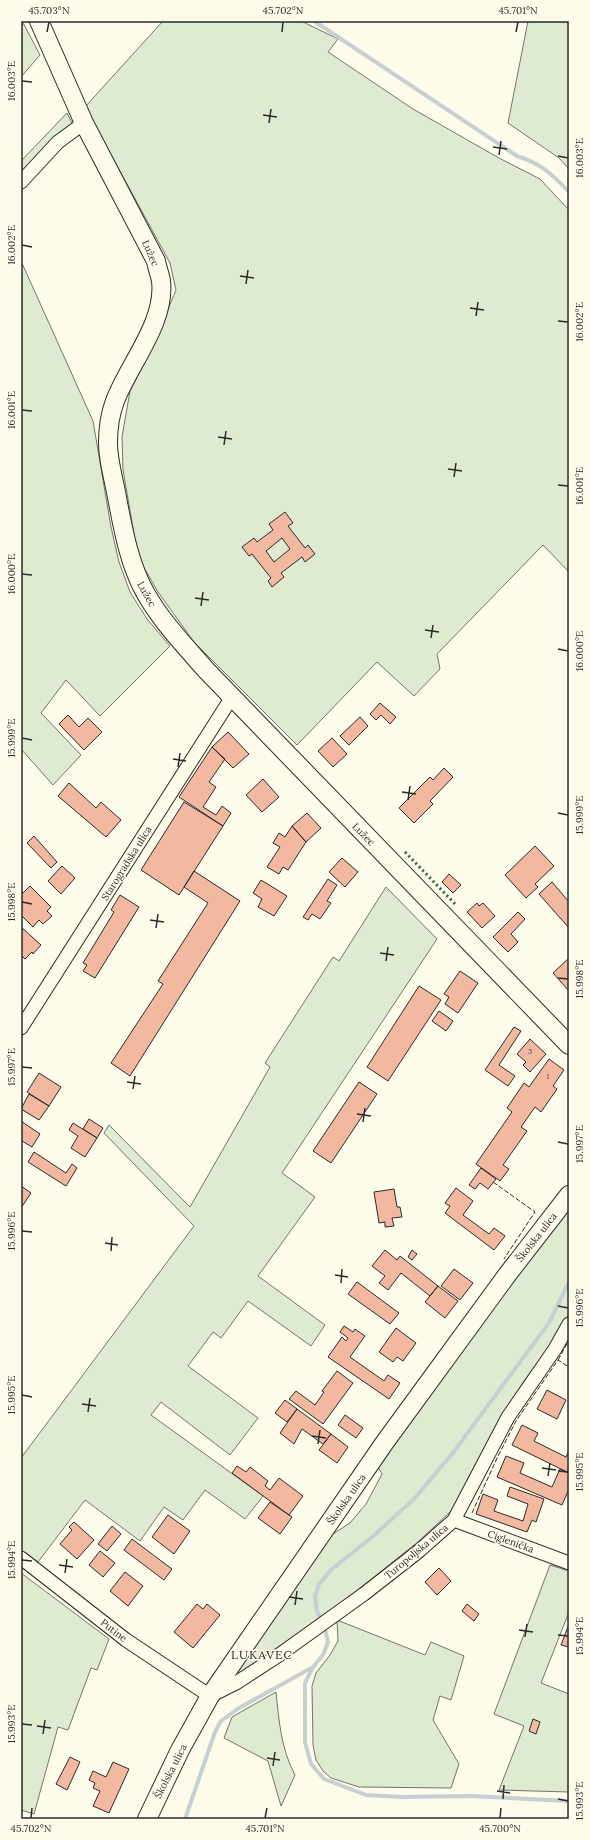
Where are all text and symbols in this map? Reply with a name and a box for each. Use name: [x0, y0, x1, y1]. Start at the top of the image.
text: 45.703°N: [28, 4, 70, 17]
text: 45.702°N: [263, 4, 304, 17]
text: 45.701°N: [498, 4, 538, 17]
text: 16.003°E: [5, 61, 18, 101]
text: 16.003°E: [573, 138, 586, 178]
text: 16.002°E: [5, 225, 18, 265]
street label: Lužec: [139, 238, 162, 268]
text: 16.002°E: [573, 302, 586, 342]
text: 16.001°E: [5, 391, 18, 429]
text: 16.001°E: [573, 467, 586, 505]
text: 16.000°E: [5, 554, 18, 594]
street label: Lužec: [134, 579, 159, 609]
text: 16.000°E: [573, 631, 586, 671]
text: 15.999°E: [5, 718, 18, 758]
text: 15.999°E: [573, 795, 586, 835]
street label: Lužec: [349, 820, 378, 849]
street label: Starogradska ulica: [98, 824, 155, 903]
text: 15.998°E: [5, 883, 18, 922]
text: 15.998°E: [573, 960, 586, 999]
house number: 3: [528, 1046, 533, 1056]
text: 15.997°E: [5, 1048, 18, 1086]
house number: 1: [547, 1071, 550, 1081]
text: 15.997°E: [573, 1125, 586, 1163]
street label: Školska ulica: [513, 1210, 560, 1265]
text: 15.996°E: [5, 1211, 18, 1251]
text: 15.996°E: [573, 1288, 586, 1328]
text: 15.995°E: [5, 1376, 18, 1414]
text: 15.995°E: [573, 1453, 586, 1491]
street label: Školska ulica: [324, 1471, 369, 1527]
street label: Turopoljska ulica: [382, 1521, 451, 1582]
street label: Ciglenička: [486, 1527, 536, 1556]
text: 15.994°E: [5, 1541, 18, 1579]
street label: Putine: [98, 1616, 130, 1645]
text: 15.994°E: [573, 1617, 586, 1655]
district label: LUKAVEC: [231, 1647, 293, 1662]
text: 15.993°E: [5, 1705, 18, 1743]
street label: Školska ulica: [151, 1742, 190, 1801]
text: 15.993°E: [573, 1782, 586, 1820]
text: 45.702°N: [11, 1822, 52, 1835]
text: 45.701°N: [245, 1822, 285, 1835]
text: 45.700°N: [479, 1822, 521, 1835]

